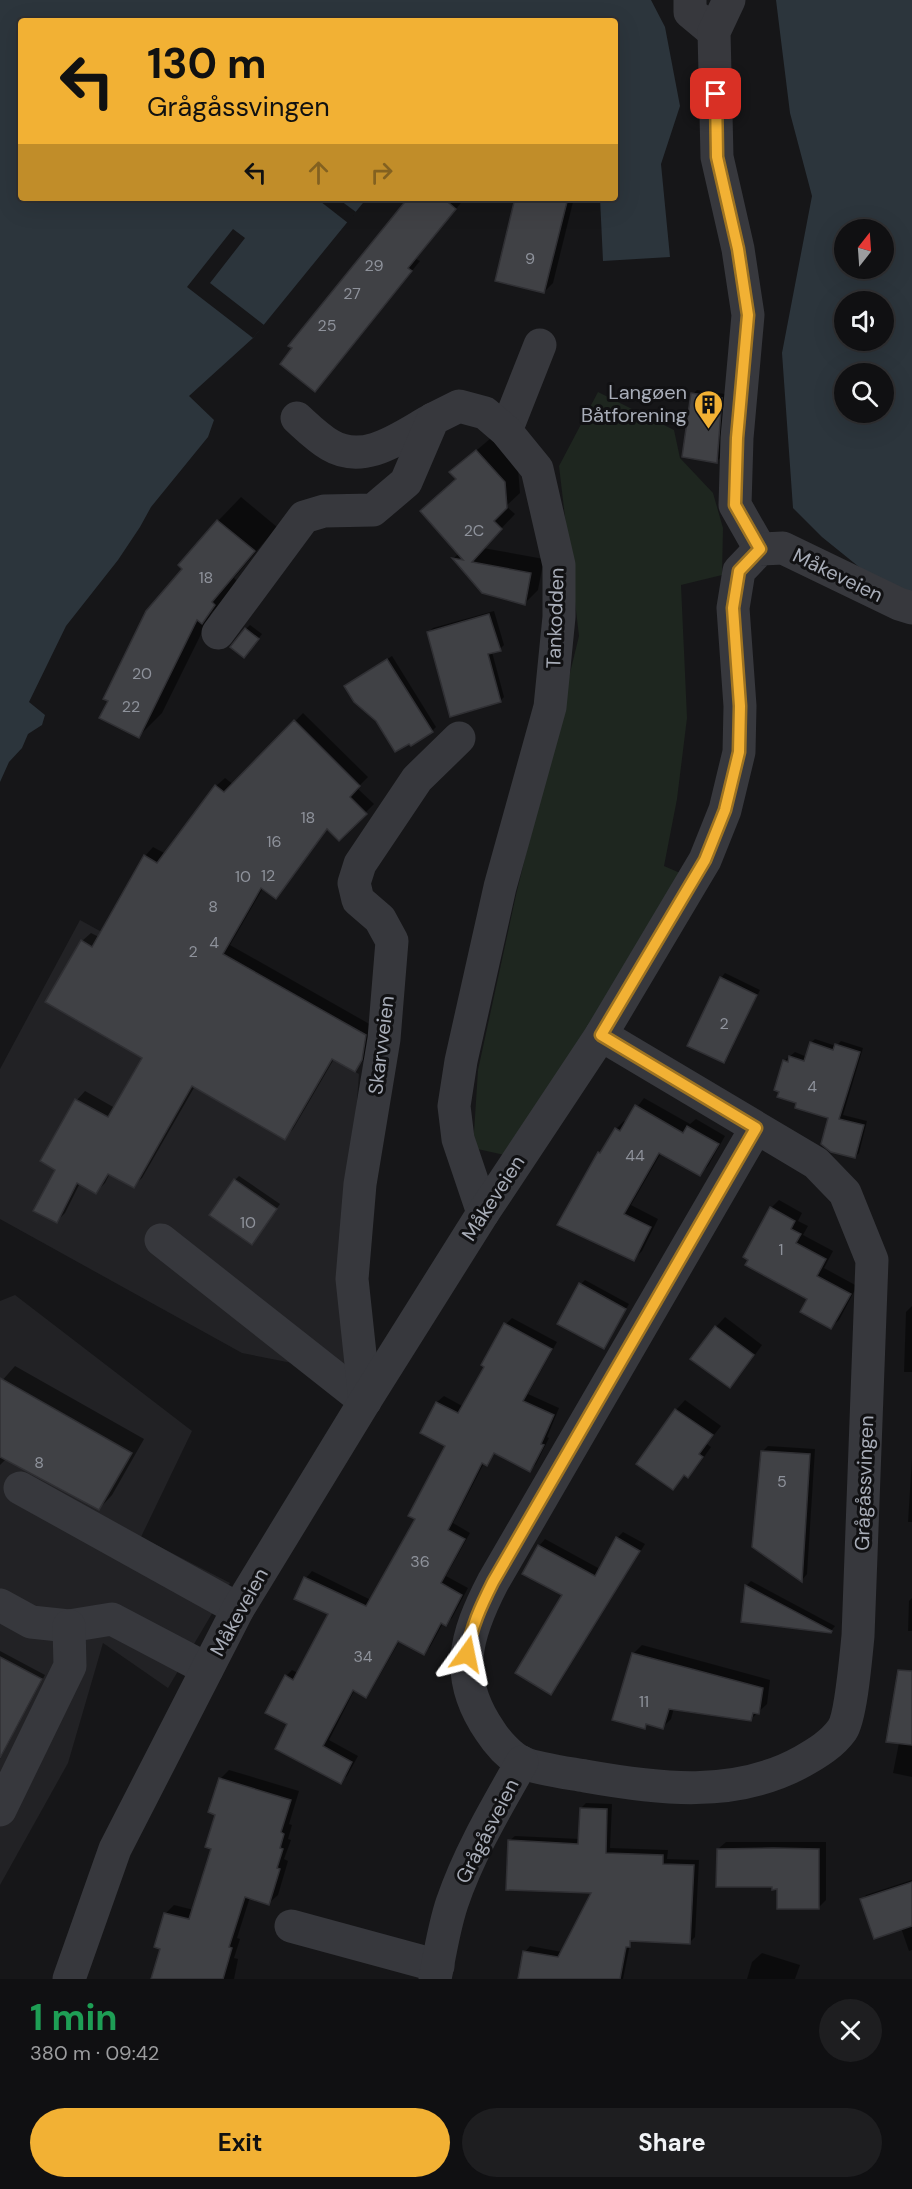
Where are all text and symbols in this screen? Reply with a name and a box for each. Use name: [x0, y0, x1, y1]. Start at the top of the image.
text: 130 m: [147, 36, 267, 91]
icon: left: [48, 42, 126, 120]
pin: [690, 68, 741, 119]
icon: arrive: [699, 77, 732, 110]
text: Grågåssvingen: [147, 89, 330, 124]
icon: left: [239, 156, 272, 189]
icon: ahead: [302, 156, 335, 189]
icon: right: [365, 156, 398, 189]
north arrow: [834, 219, 894, 279]
map controls: [834, 219, 894, 423]
house number: 9: [525, 248, 535, 269]
house number: 29: [364, 255, 384, 276]
house number: 27: [343, 283, 361, 304]
button: sound: [834, 291, 894, 351]
house number: 25: [318, 315, 336, 336]
button: search: [834, 363, 894, 423]
place label: Langøen Båtforening: [581, 379, 687, 428]
building icon: Langøen Båtforening: [692, 388, 724, 430]
house number: 2C: [464, 520, 484, 541]
street label: Måkeveien: [789, 542, 887, 608]
house number: 18: [199, 567, 213, 588]
street label: Tankodden: [540, 567, 570, 669]
house number: 20: [132, 663, 152, 684]
house number: 22: [122, 696, 140, 717]
house number: 18: [301, 807, 315, 828]
house number: 16: [266, 831, 282, 852]
house number: 12: [261, 865, 275, 886]
house number: 10: [235, 866, 251, 887]
house number: 8: [208, 896, 218, 917]
house number: 4: [209, 932, 219, 953]
house number: 2: [188, 941, 198, 962]
street label: Skarvveien: [362, 994, 400, 1096]
house number: 2: [719, 1013, 729, 1034]
house number: 4: [807, 1076, 817, 1097]
house number: 44: [625, 1145, 645, 1166]
street label: Måkeveien: [456, 1150, 530, 1246]
house number: 10: [240, 1212, 256, 1233]
house number: 1: [779, 1239, 784, 1260]
street label: Grågåssvingen: [849, 1415, 879, 1551]
house number: 8: [34, 1452, 44, 1473]
house number: 5: [777, 1471, 787, 1492]
house number: 36: [410, 1551, 430, 1572]
street label: Måkeveien: [204, 1563, 274, 1661]
position arrow: [435, 1622, 499, 1686]
house number: 34: [353, 1646, 373, 1667]
house number: 11: [639, 1691, 649, 1712]
street label: Grågåsveien: [450, 1774, 524, 1888]
text: 1 min: [30, 1994, 118, 2041]
button: close: [819, 1999, 882, 2062]
text: 380 m · 09:42: [30, 2040, 159, 2066]
button: Exit: [30, 2108, 450, 2177]
button: Share: [462, 2108, 882, 2177]

